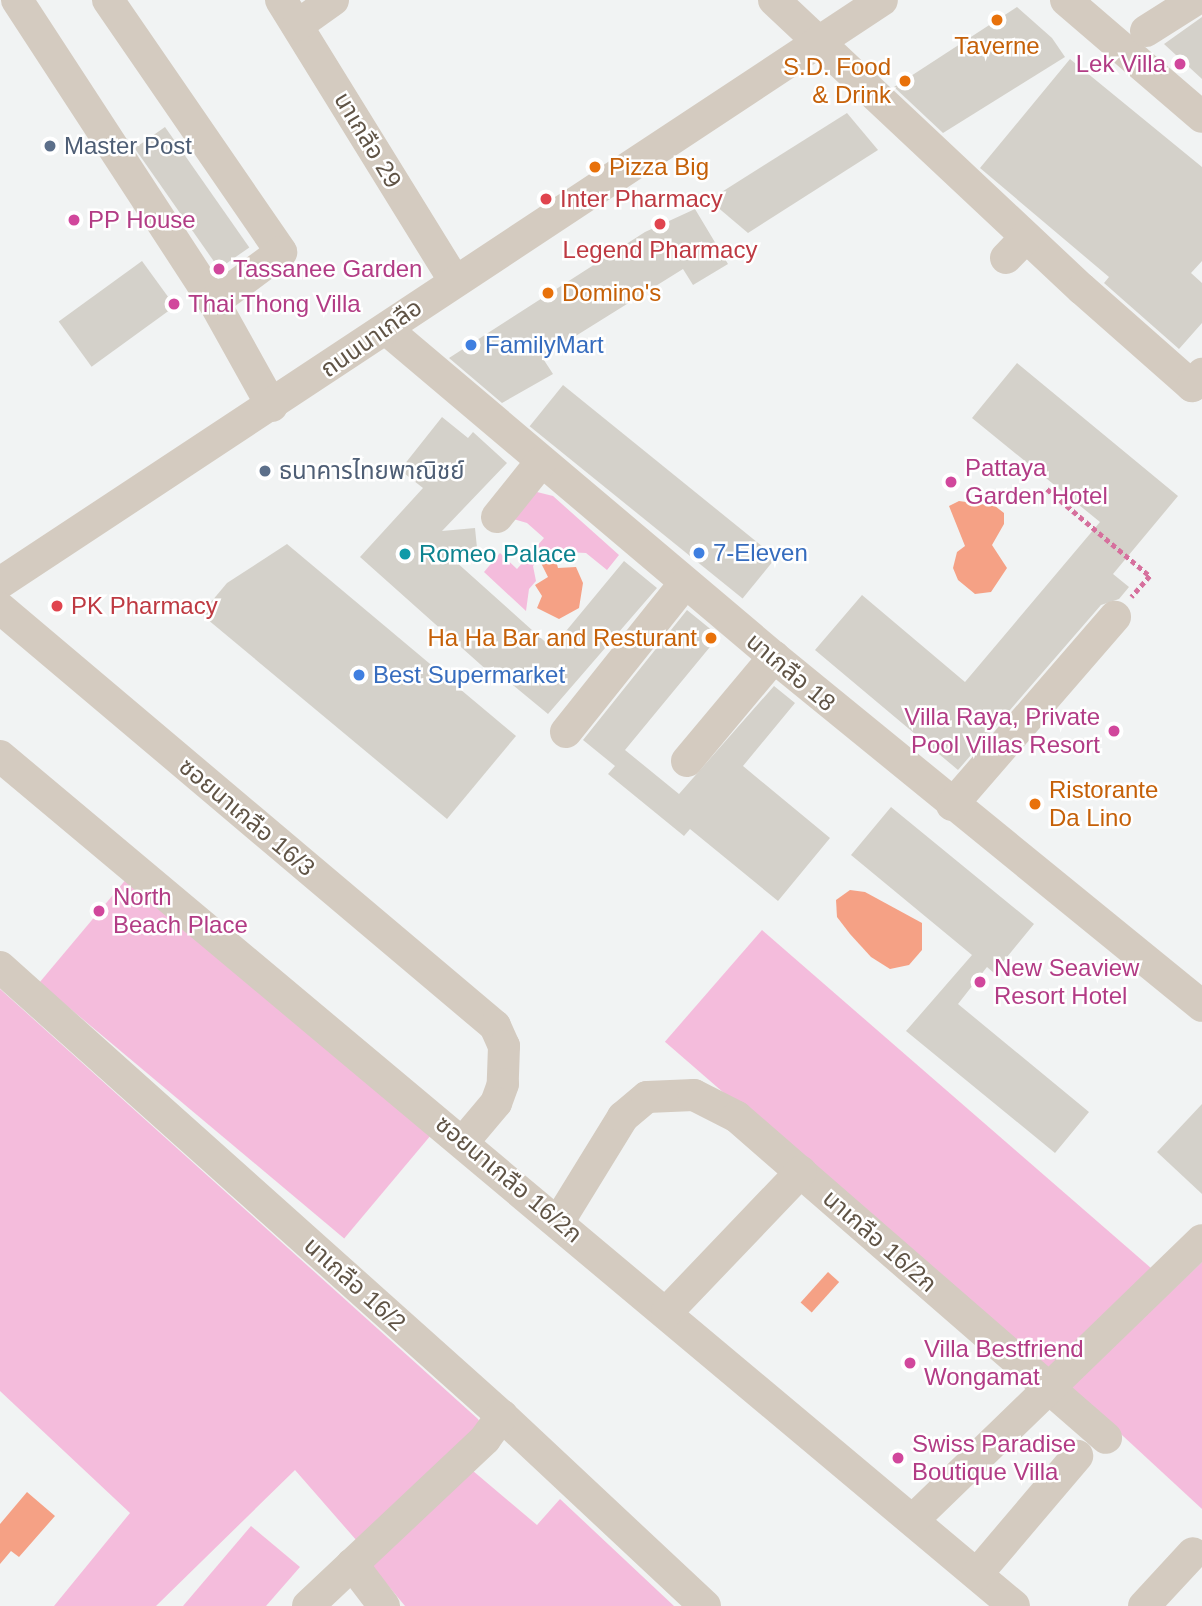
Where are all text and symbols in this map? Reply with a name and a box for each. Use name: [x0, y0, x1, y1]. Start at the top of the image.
marker: Taverne: [989, 12, 1005, 28]
place label: Taverne: [954, 32, 1040, 60]
place label: Lek Villa: [1076, 50, 1166, 78]
place label: S.D. Food & Drink: [783, 53, 891, 109]
marker: Lek Villa: [1172, 56, 1188, 72]
marker: S.D. Food & Drink: [897, 73, 913, 89]
street label: นาเกลือ 29: [328, 87, 408, 193]
place label: Master Post: [64, 132, 192, 160]
marker: Master Post: [42, 138, 58, 154]
place label: Pizza Big: [609, 153, 709, 181]
marker: Pizza Big: [587, 159, 603, 175]
place label: Inter Pharmacy: [560, 185, 723, 213]
marker: Inter Pharmacy: [538, 191, 554, 207]
place label: PP House: [88, 206, 196, 234]
marker: PP House: [66, 212, 82, 228]
marker: Legend Pharmacy: [652, 216, 668, 232]
place label: Legend Pharmacy: [563, 236, 757, 264]
place label: Tassanee Garden: [233, 255, 422, 283]
marker: Tassanee Garden: [211, 261, 227, 277]
place label: Domino's: [562, 279, 661, 307]
marker: Domino's: [540, 285, 556, 301]
place label: Thai Thong Villa: [188, 290, 361, 318]
street label: ถนนนาเกลือ: [315, 293, 427, 383]
marker: Thai Thong Villa: [166, 296, 182, 312]
place label: FamilyMart: [485, 331, 604, 359]
marker: FamilyMart: [463, 337, 479, 353]
place label: Pattaya Garden Hotel: [965, 454, 1108, 510]
place label: ธนาคารไทยพาณิชย์: [279, 457, 465, 485]
marker: ธนาคารไทยพาณิชย์: [257, 463, 273, 479]
marker: Pattaya Garden Hotel: [943, 474, 959, 490]
place label: 7-Eleven: [713, 539, 808, 567]
place label: Romeo Palace: [419, 540, 576, 568]
marker: 7-Eleven: [691, 545, 707, 561]
marker: Romeo Palace: [397, 546, 413, 562]
place label: PK Pharmacy: [71, 592, 218, 620]
marker: PK Pharmacy: [49, 598, 65, 614]
place label: Ha Ha Bar and Resturant: [428, 624, 697, 652]
street label: นาเกลือ 18: [741, 627, 841, 717]
marker: Ha Ha Bar and Resturant: [703, 630, 719, 646]
place label: Best Supermarket: [373, 661, 565, 689]
marker: Best Supermarket: [351, 667, 367, 683]
place label: Villa Raya, Private Pool Villas Resort: [904, 703, 1100, 759]
marker: Villa Raya, Private Pool Villas Resort: [1106, 723, 1122, 739]
street label: ซอยนาเกลือ 16/3: [173, 752, 321, 882]
place label: Ristorante Da Lino: [1049, 776, 1158, 832]
marker: Ristorante Da Lino: [1027, 796, 1043, 812]
place label: North Beach Place: [113, 883, 248, 939]
marker: North Beach Place: [91, 903, 107, 919]
place label: New Seaview Resort Hotel: [994, 954, 1139, 1010]
marker: New Seaview Resort Hotel: [972, 974, 988, 990]
street label: ซอยนาเกลือ 16/2ก: [430, 1109, 588, 1249]
street label: นาเกลือ 16/2ก: [817, 1184, 943, 1298]
street label: นาเกลือ 16/2: [298, 1231, 412, 1337]
place label: Villa Bestfriend Wongamat: [924, 1335, 1084, 1391]
marker: Villa Bestfriend Wongamat: [902, 1355, 918, 1371]
place label: Swiss Paradise Boutique Villa: [912, 1430, 1076, 1486]
marker: Swiss Paradise Boutique Villa: [890, 1450, 906, 1466]

